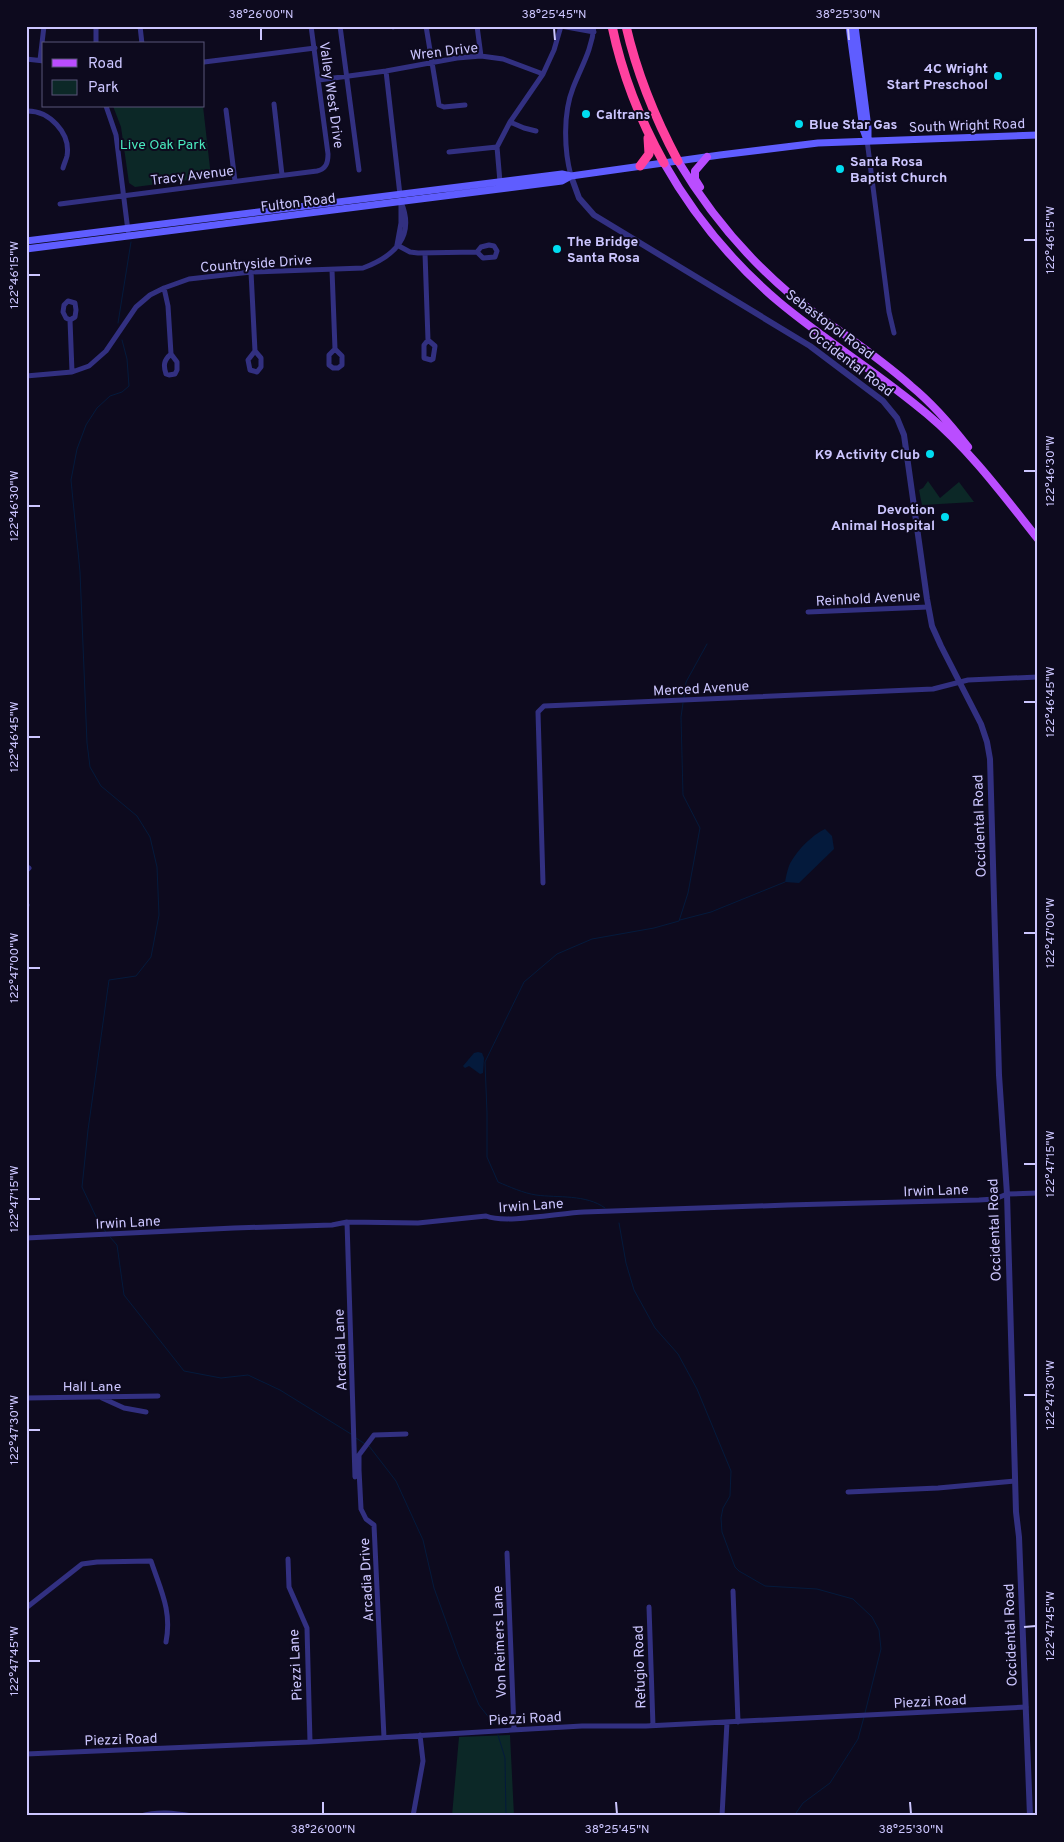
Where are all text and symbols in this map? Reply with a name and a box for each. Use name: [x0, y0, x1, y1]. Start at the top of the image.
text: 38°26'00"N: [228, 7, 294, 23]
text: 38°25'45"N: [521, 7, 587, 23]
text: 38°25'30"N: [816, 7, 880, 23]
street label: Wren Drive: [409, 40, 479, 65]
street label: Valley West Drive: [315, 41, 346, 150]
legend: [42, 42, 205, 108]
text: Road: [88, 55, 123, 74]
place label: 4C Wright Start Preschool: [887, 61, 988, 94]
marker: 4C Wright Start Preschool: [992, 70, 1004, 82]
text: Park: [88, 79, 119, 98]
place label: Caltrans: [596, 107, 651, 124]
marker: Caltrans: [580, 108, 592, 120]
street label: South Wright Road: [909, 116, 1025, 137]
place label: Blue Star Gas: [809, 117, 898, 134]
marker: Blue Star Gas: [793, 118, 805, 130]
park label: Live Oak Park: [120, 137, 206, 154]
place label: Santa Rosa Baptist Church: [850, 154, 947, 187]
street label: Tracy Avenue: [150, 163, 235, 190]
marker: Santa Rosa Baptist Church: [834, 163, 846, 175]
street label: Fulton Road: [260, 190, 337, 217]
text: 122°46'15"W: [1043, 206, 1059, 274]
place label: The Bridge Santa Rosa: [567, 234, 640, 267]
text: 122°46'15"W: [7, 241, 23, 309]
marker: The Bridge Santa Rosa: [551, 243, 563, 255]
street label: Countryside Drive: [200, 252, 313, 277]
street label: Sebastopol Road: [782, 287, 876, 364]
street label: Occidental Road: [804, 325, 896, 401]
text: 122°46'30"W: [1043, 436, 1059, 506]
place label: K9 Activity Club: [815, 447, 920, 464]
marker: K9 Activity Club: [924, 448, 936, 460]
text: 122°46'30"W: [7, 471, 23, 541]
place label: Devotion Animal Hospital: [831, 502, 935, 535]
marker: Devotion Animal Hospital: [939, 511, 951, 523]
street label: Reinhold Avenue: [815, 588, 921, 611]
text: 122°46'45"W: [1043, 666, 1059, 738]
street label: Merced Avenue: [653, 678, 750, 701]
text: 122°46'45"W: [7, 701, 23, 773]
street label: Occidental Road: [970, 774, 991, 878]
text: 122°47'00"W: [1043, 898, 1059, 968]
text: 122°47'00"W: [7, 933, 23, 1003]
text: 122°47'15"W: [1043, 1130, 1059, 1198]
text: 122°47'15"W: [7, 1165, 23, 1233]
street label: Occidental Road: [985, 1178, 1006, 1282]
street label: Irwin Lane: [903, 1182, 969, 1201]
street label: Irwin Lane: [498, 1196, 564, 1217]
street label: Irwin Lane: [95, 1213, 161, 1234]
street label: Arcadia Lane: [332, 1309, 351, 1391]
text: 122°47'30"W: [1043, 1360, 1059, 1430]
street label: Hall Lane: [63, 1379, 121, 1396]
text: 122°47'30"W: [7, 1395, 23, 1465]
street label: Arcadia Drive: [357, 1537, 378, 1622]
street label: Occidental Road: [1001, 1583, 1022, 1687]
street label: Von Reimers Lane: [490, 1585, 511, 1699]
text: 122°47'45"W: [1043, 1591, 1059, 1661]
street label: Refugio Road: [631, 1625, 650, 1709]
text: 122°47'45"W: [7, 1626, 23, 1696]
street label: Piezzi Lane: [286, 1629, 307, 1701]
street label: Piezzi Road: [893, 1692, 967, 1713]
street label: Piezzi Road: [488, 1709, 562, 1730]
street label: Piezzi Road: [84, 1731, 158, 1750]
text: 38°26'00"N: [290, 1822, 356, 1838]
text: 38°25'45"N: [584, 1822, 650, 1838]
text: 38°25'30"N: [879, 1822, 943, 1838]

